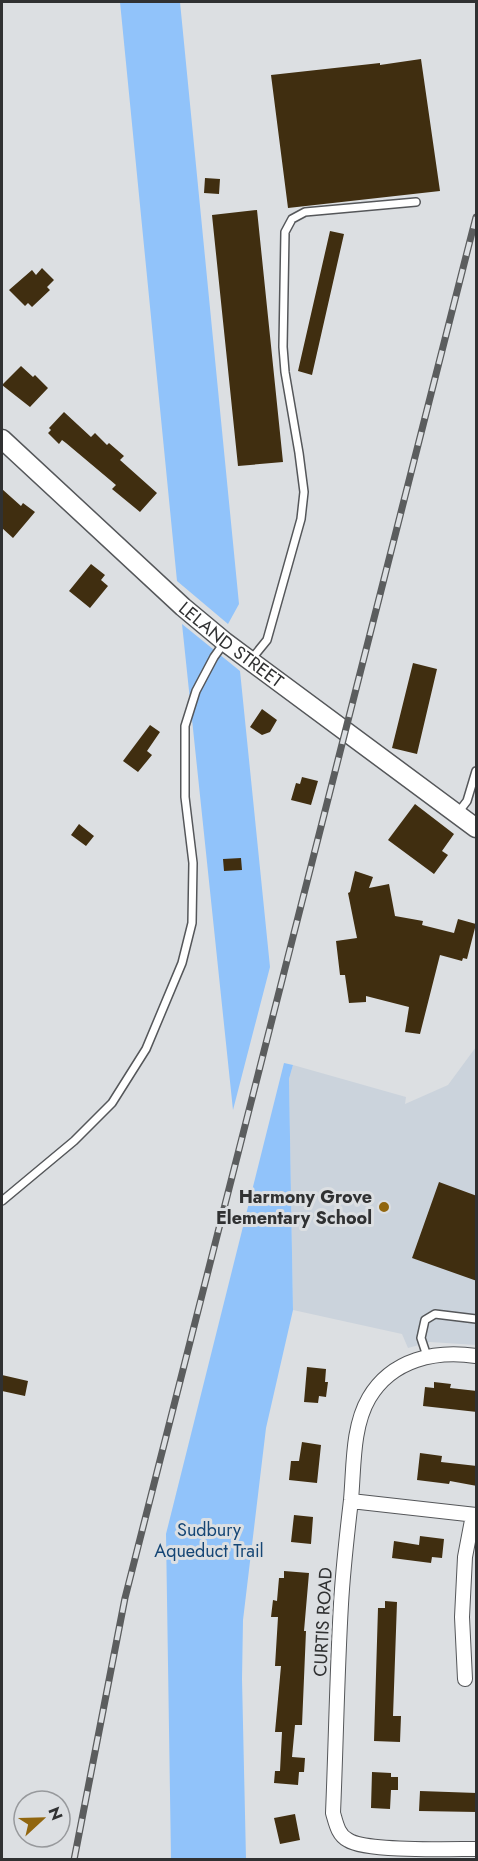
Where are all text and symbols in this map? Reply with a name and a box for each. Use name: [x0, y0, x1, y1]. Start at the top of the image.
street label: LELAND STREET: [173, 596, 289, 694]
place label: Harmony Grove Elementary School: [216, 1184, 372, 1231]
marker: Harmony Grove Elementary School: [377, 1200, 391, 1214]
park label: Sudbury Aqueduct Trail: [154, 1517, 264, 1564]
street label: CURTIS ROAD: [307, 1567, 339, 1677]
north arrow: [12, 1789, 72, 1849]
text: N: [42, 1803, 68, 1824]

